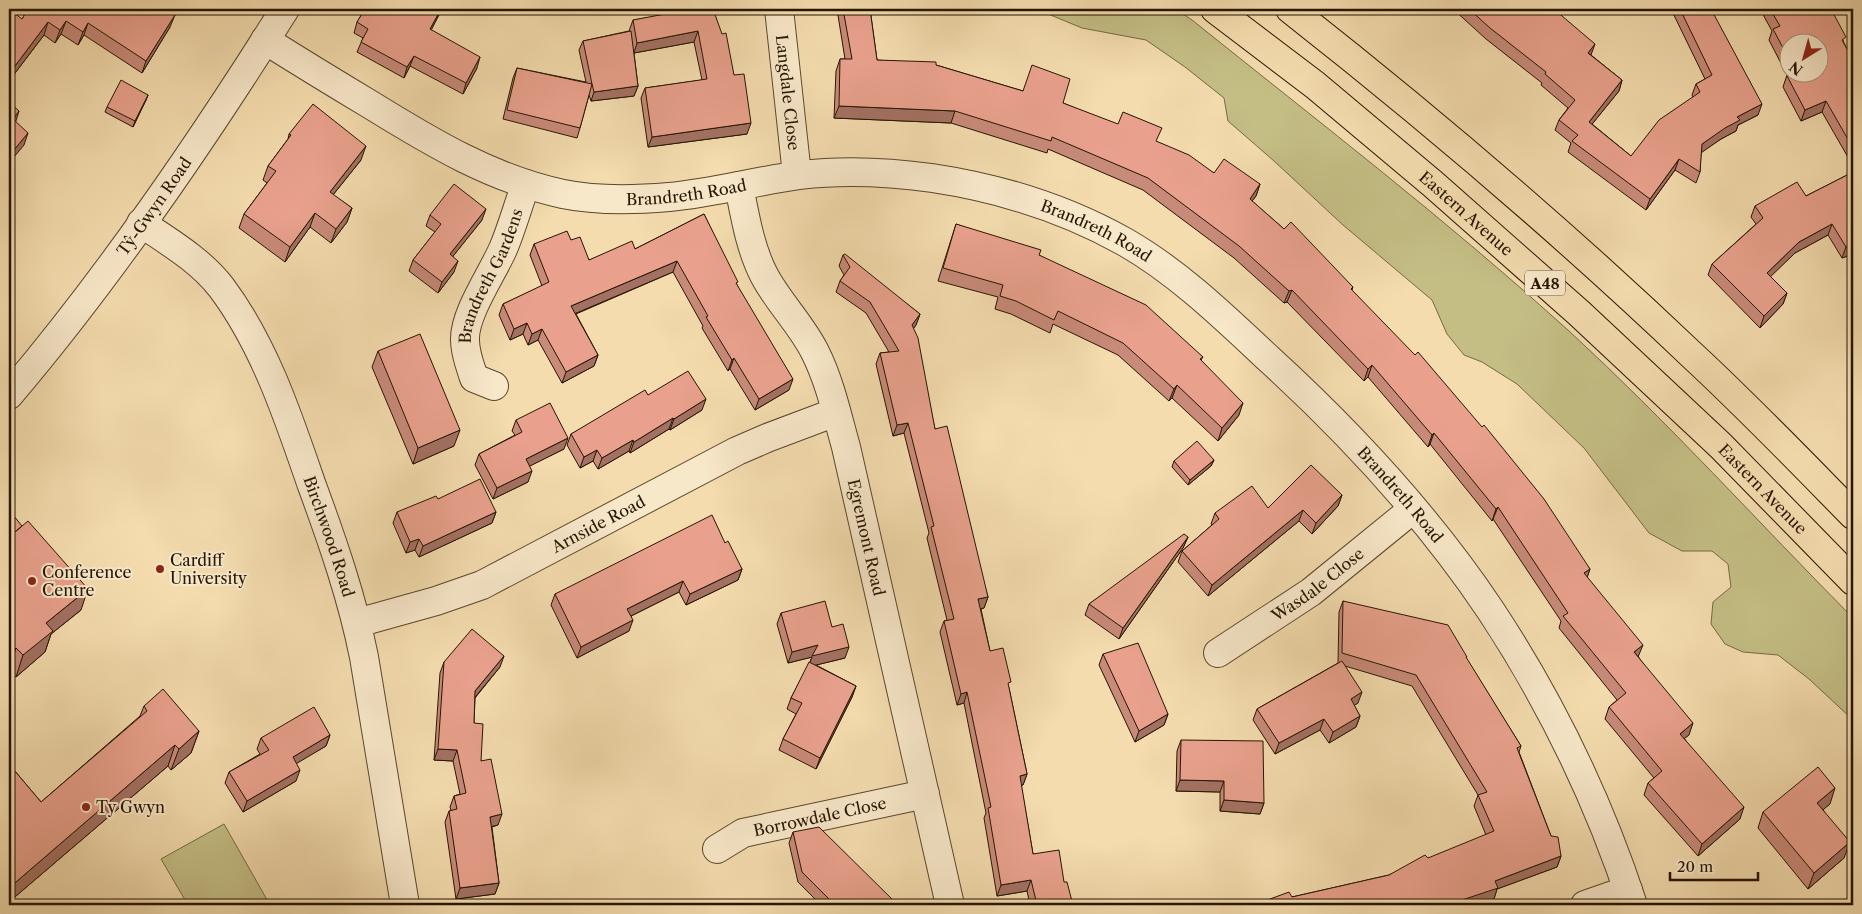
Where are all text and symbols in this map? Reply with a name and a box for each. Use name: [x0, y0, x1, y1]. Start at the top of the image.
north arrow: [1780, 32, 1830, 82]
street label: Langdale Close: [772, 34, 804, 151]
text: N: [1786, 58, 1806, 79]
street label: Tŷ-Gwyn Road: [112, 153, 196, 260]
street label: Eastern Avenue: [1415, 167, 1517, 260]
street label: Brandreth Road: [626, 175, 748, 209]
street label: Brandreth Road: [1038, 195, 1156, 266]
street label: Brandreth Gardens: [455, 206, 527, 344]
road number: A48: [1525, 270, 1565, 296]
street label: Eastern Avenue: [1714, 440, 1811, 538]
street label: Brandreth Road: [1353, 442, 1448, 547]
street label: Birchwood Road: [299, 473, 359, 600]
street label: Egremont Road: [844, 477, 890, 598]
street label: Arnside Road: [547, 491, 649, 557]
street label: Wasdale Close: [1267, 543, 1368, 626]
place label: Cardiff University: [170, 550, 248, 588]
place label: Conference Centre: [42, 562, 132, 600]
marker: Cardiff University: [154, 563, 166, 575]
marker: Conference Centre: [26, 575, 38, 587]
street label: Borrowdale Close: [751, 793, 888, 841]
place label: Ty Gwyn: [96, 797, 165, 817]
marker: Ty Gwyn: [80, 801, 92, 813]
scale bar: [1670, 849, 1757, 881]
text: 20 m: [1677, 857, 1713, 876]

